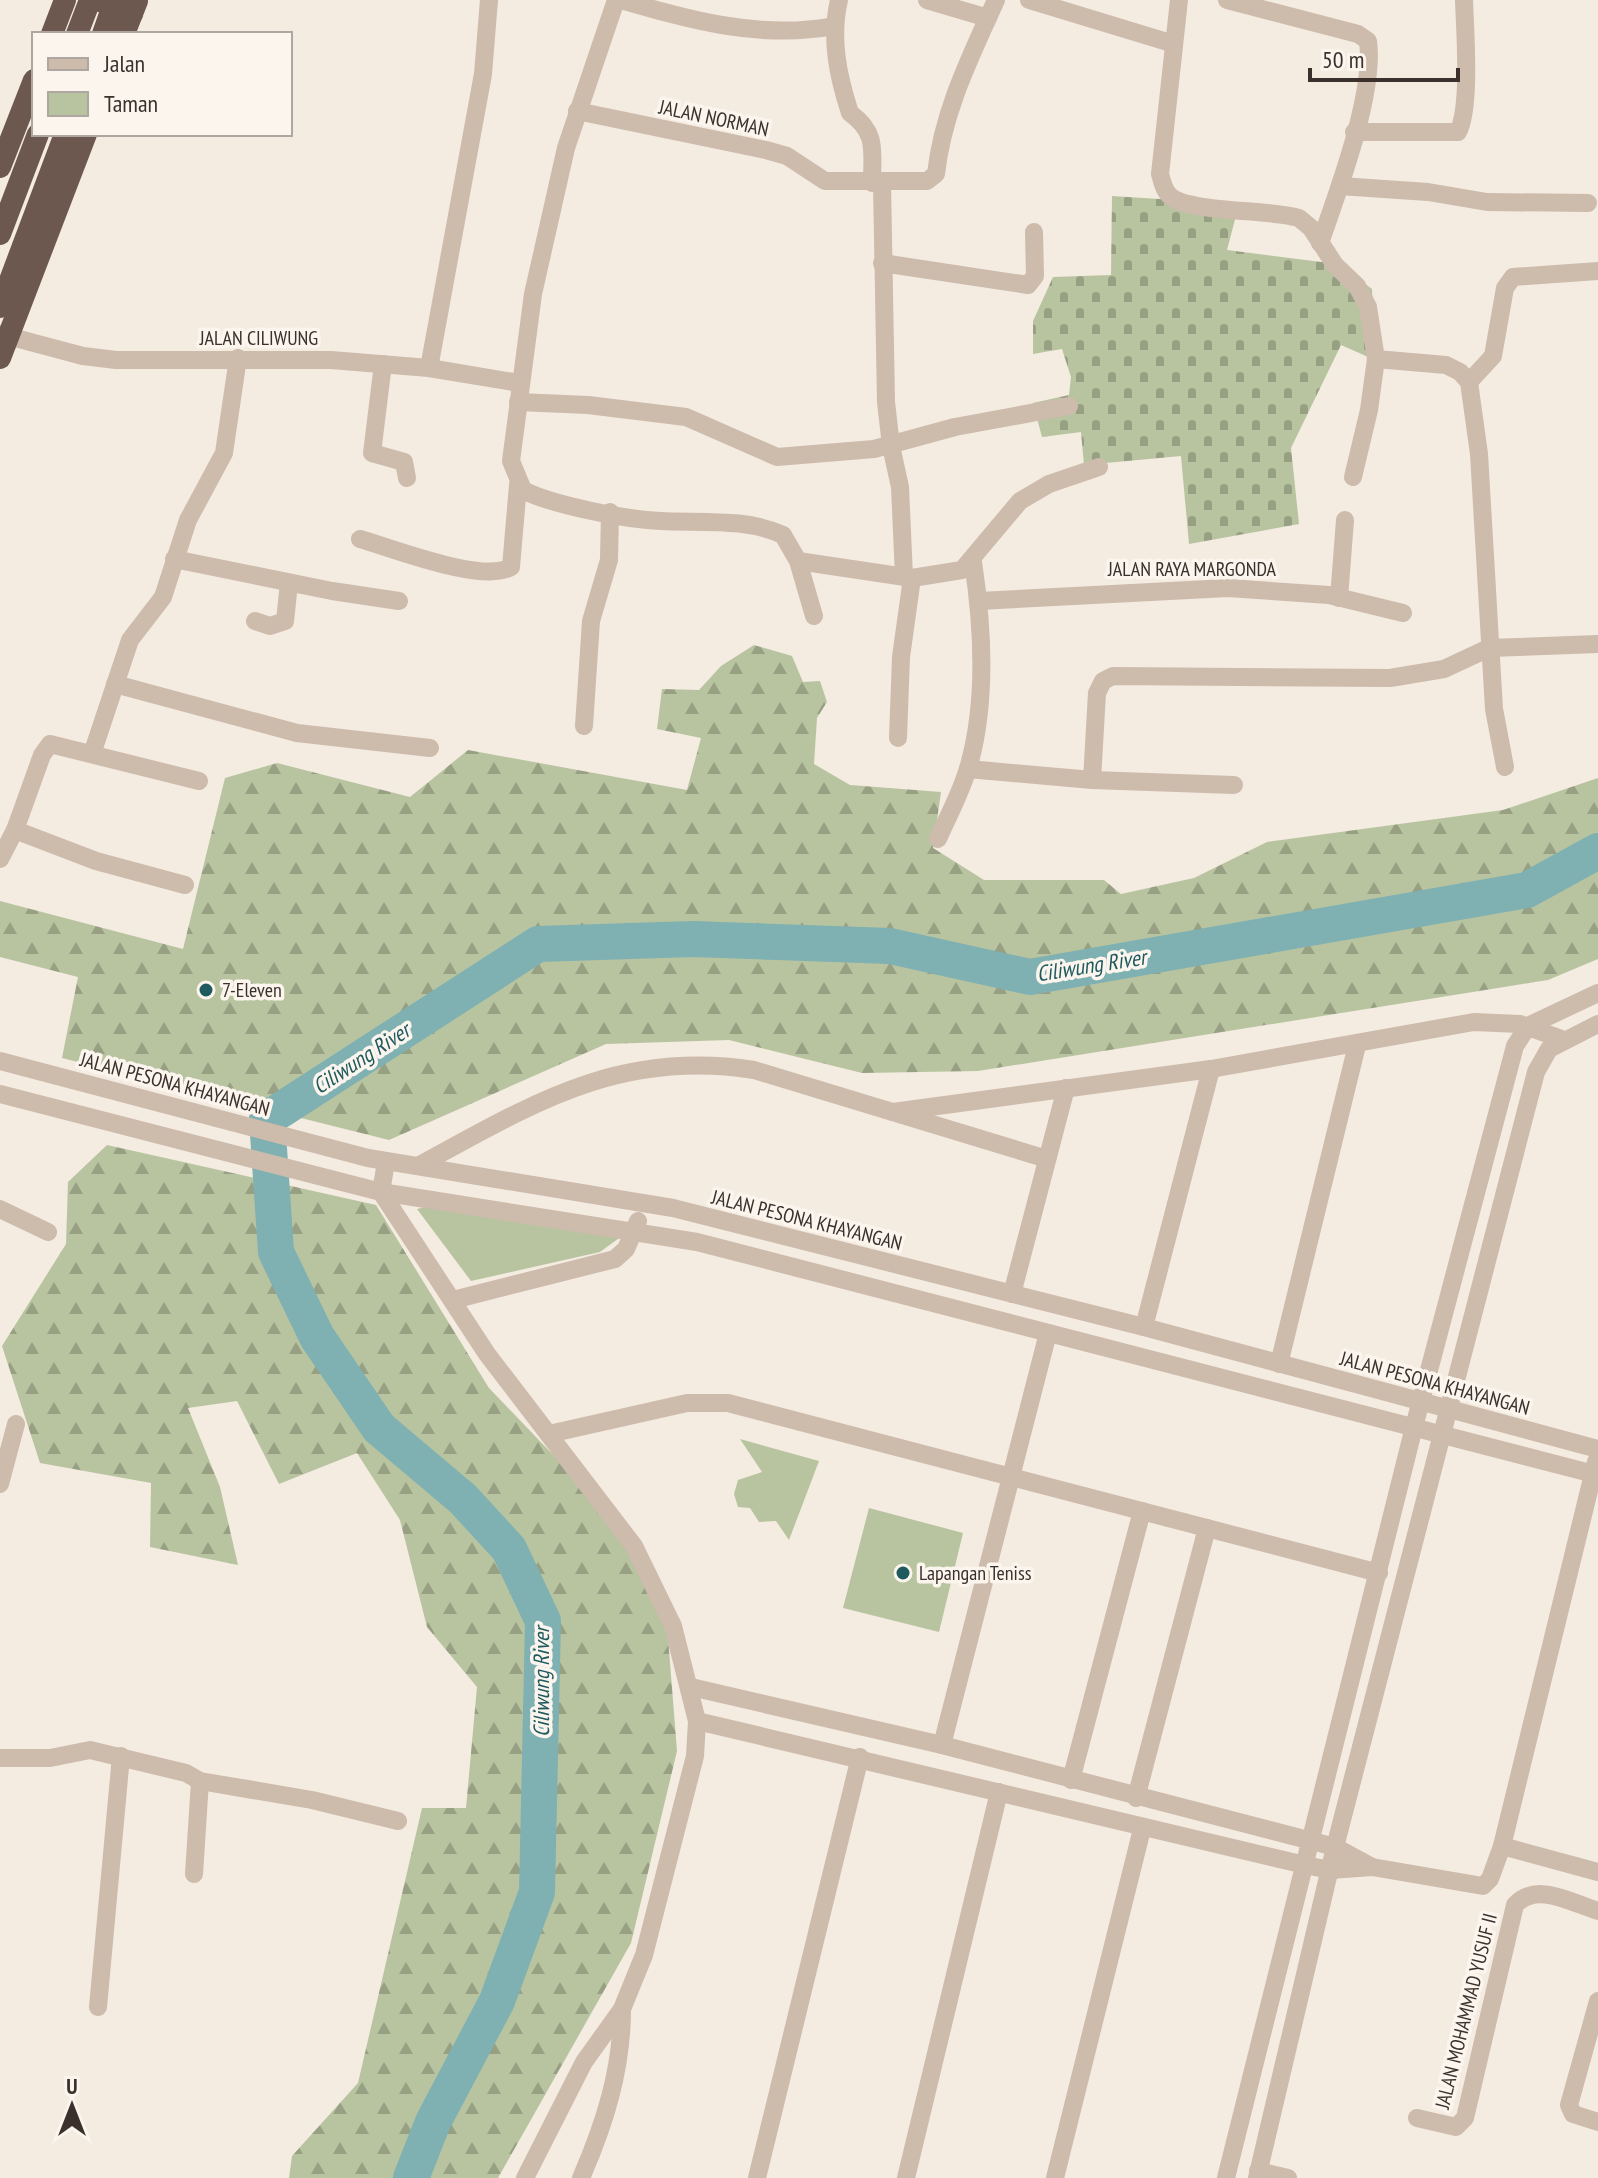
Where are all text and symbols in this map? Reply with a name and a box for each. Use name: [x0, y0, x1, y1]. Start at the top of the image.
legend: [32, 32, 292, 136]
scale bar: [1310, 32, 1458, 82]
text: 50 m: [1322, 44, 1364, 75]
text: Jalan: [103, 48, 145, 79]
text: Taman: [104, 88, 158, 119]
street label: JALAN NORMAN: [656, 93, 771, 142]
street label: JALAN CILIWUNG: [199, 325, 318, 351]
street label: JALAN RAYA MARGONDA: [1107, 556, 1277, 582]
water label: Ciliwung River: [1034, 942, 1150, 987]
place label: 7-Eleven: [222, 977, 282, 1003]
marker: 7-Eleven: [197, 981, 215, 999]
water label: Ciliwung River: [307, 1015, 417, 1100]
street label: JALAN PESONA KHAYANGAN: [76, 1046, 273, 1122]
street label: JALAN PESONA KHAYANGAN: [708, 1184, 905, 1256]
street label: JALAN PESONA KHAYANGAN: [1336, 1345, 1533, 1421]
place label: Lapangan Teniss: [919, 1560, 1032, 1586]
marker: Lapangan Teniss: [894, 1564, 912, 1582]
water label: Ciliwung River: [527, 1624, 555, 1737]
street label: JALAN MOHAMMAD YUSUF II: [1429, 1911, 1503, 2112]
north arrow: [32, 2066, 112, 2146]
text: U: [66, 2072, 78, 2100]

